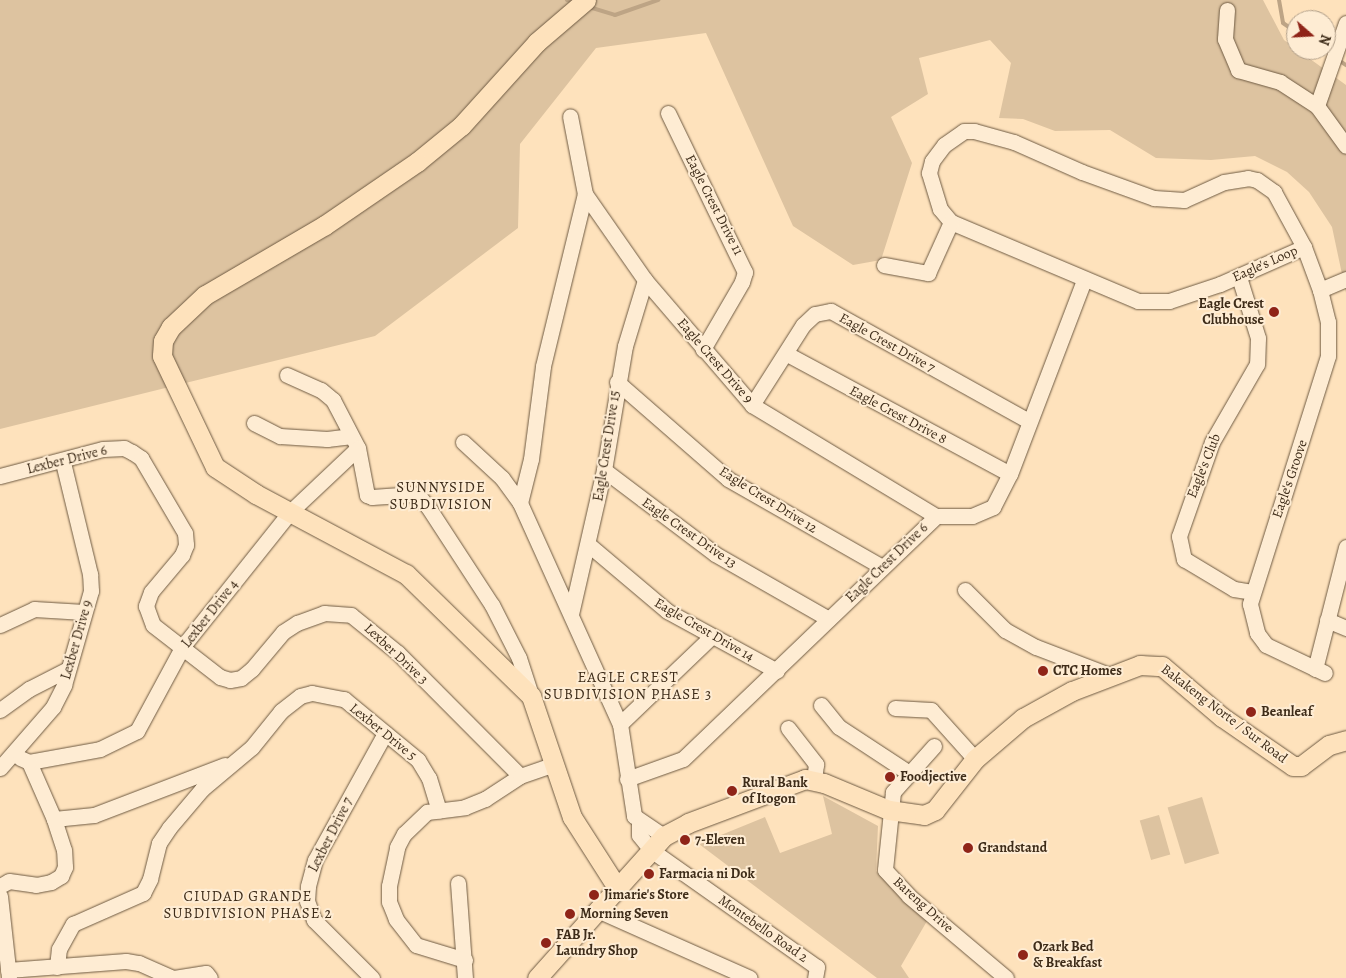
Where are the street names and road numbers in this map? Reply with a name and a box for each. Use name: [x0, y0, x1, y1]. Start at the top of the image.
street label: Eagle Crest Drive 11: [681, 152, 747, 258]
street label: Eagle's Loop: [1230, 242, 1300, 286]
street label: Eagle Crest Drive 7: [836, 310, 938, 376]
street label: Eagle Crest Drive 9: [673, 315, 757, 407]
street label: Eagle Crest Drive 8: [846, 382, 950, 448]
street label: Eagle Crest Drive 15: [590, 389, 624, 503]
street label: Eagle's Club: [1183, 431, 1225, 501]
street label: Eagle's Groove: [1269, 438, 1311, 520]
street label: Lexber Drive 6: [25, 442, 109, 478]
street label: Eagle Crest Drive 12: [716, 463, 820, 537]
street label: Eagle Crest Drive 13: [638, 494, 740, 572]
street label: Eagle Crest Drive 6: [842, 520, 932, 606]
street label: Lexber Drive 4: [178, 577, 242, 651]
street label: Eagle Crest Drive 14: [651, 595, 757, 665]
street label: Lexber Drive 9: [58, 598, 96, 682]
street label: Lexber Drive 3: [361, 620, 431, 688]
street label: Bakakeng Norte / Sur Road: [1157, 661, 1291, 767]
street label: Lexber Drive 5: [346, 700, 420, 764]
street label: Lexber Drive 7: [305, 795, 357, 875]
street label: Bareng Drive: [889, 874, 957, 936]
street label: Montebello Road 2: [715, 892, 811, 966]

